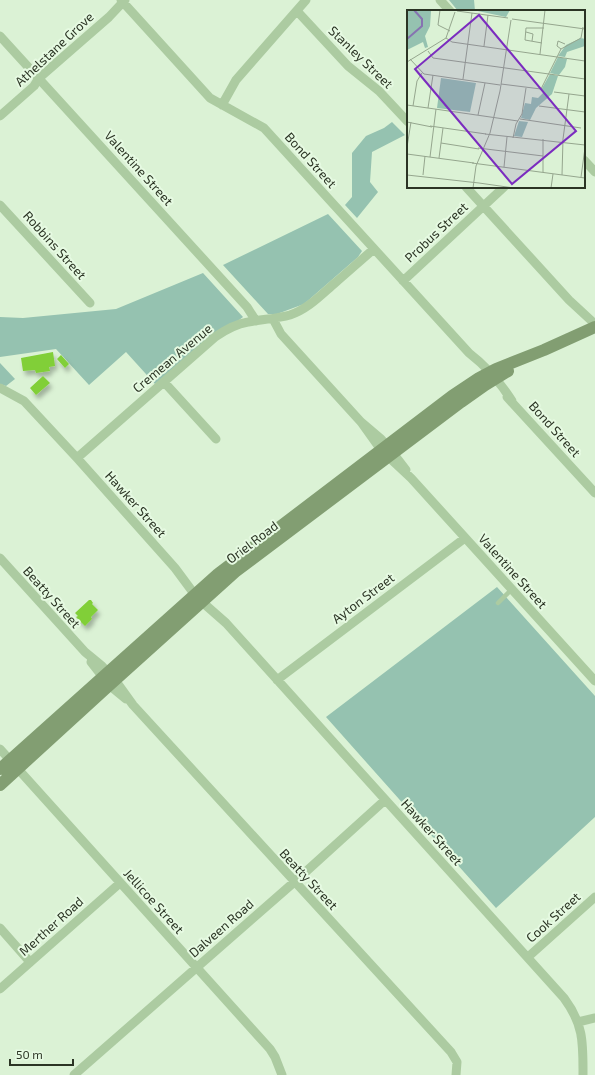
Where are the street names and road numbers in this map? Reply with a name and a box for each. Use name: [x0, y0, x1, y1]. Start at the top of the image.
street label: Athelstane Grove: [11, 8, 97, 90]
street label: Stanley Street: [325, 22, 397, 92]
street label: Valentine Street: [101, 127, 177, 209]
street label: Bond Street: [282, 129, 340, 191]
street label: Probus Street: [401, 199, 471, 265]
street label: Robbins Street: [20, 207, 90, 283]
street label: Cremean Avenue: [129, 320, 215, 396]
street label: Bond Street: [526, 398, 584, 460]
street label: Hawker Street: [102, 467, 170, 541]
street label: Oriel Road: [223, 517, 281, 567]
street label: Valentine Street: [475, 530, 551, 612]
street label: Beatty Street: [20, 563, 84, 631]
street label: Ayton Street: [329, 569, 397, 627]
street label: Hawker Street: [398, 795, 466, 869]
street label: Beatty Street: [277, 845, 341, 913]
street label: Jellicoe Street: [121, 865, 187, 937]
street label: Cook Street: [522, 888, 584, 946]
street label: Merther Road: [16, 893, 86, 959]
street label: Dalveen Road: [185, 896, 257, 960]

